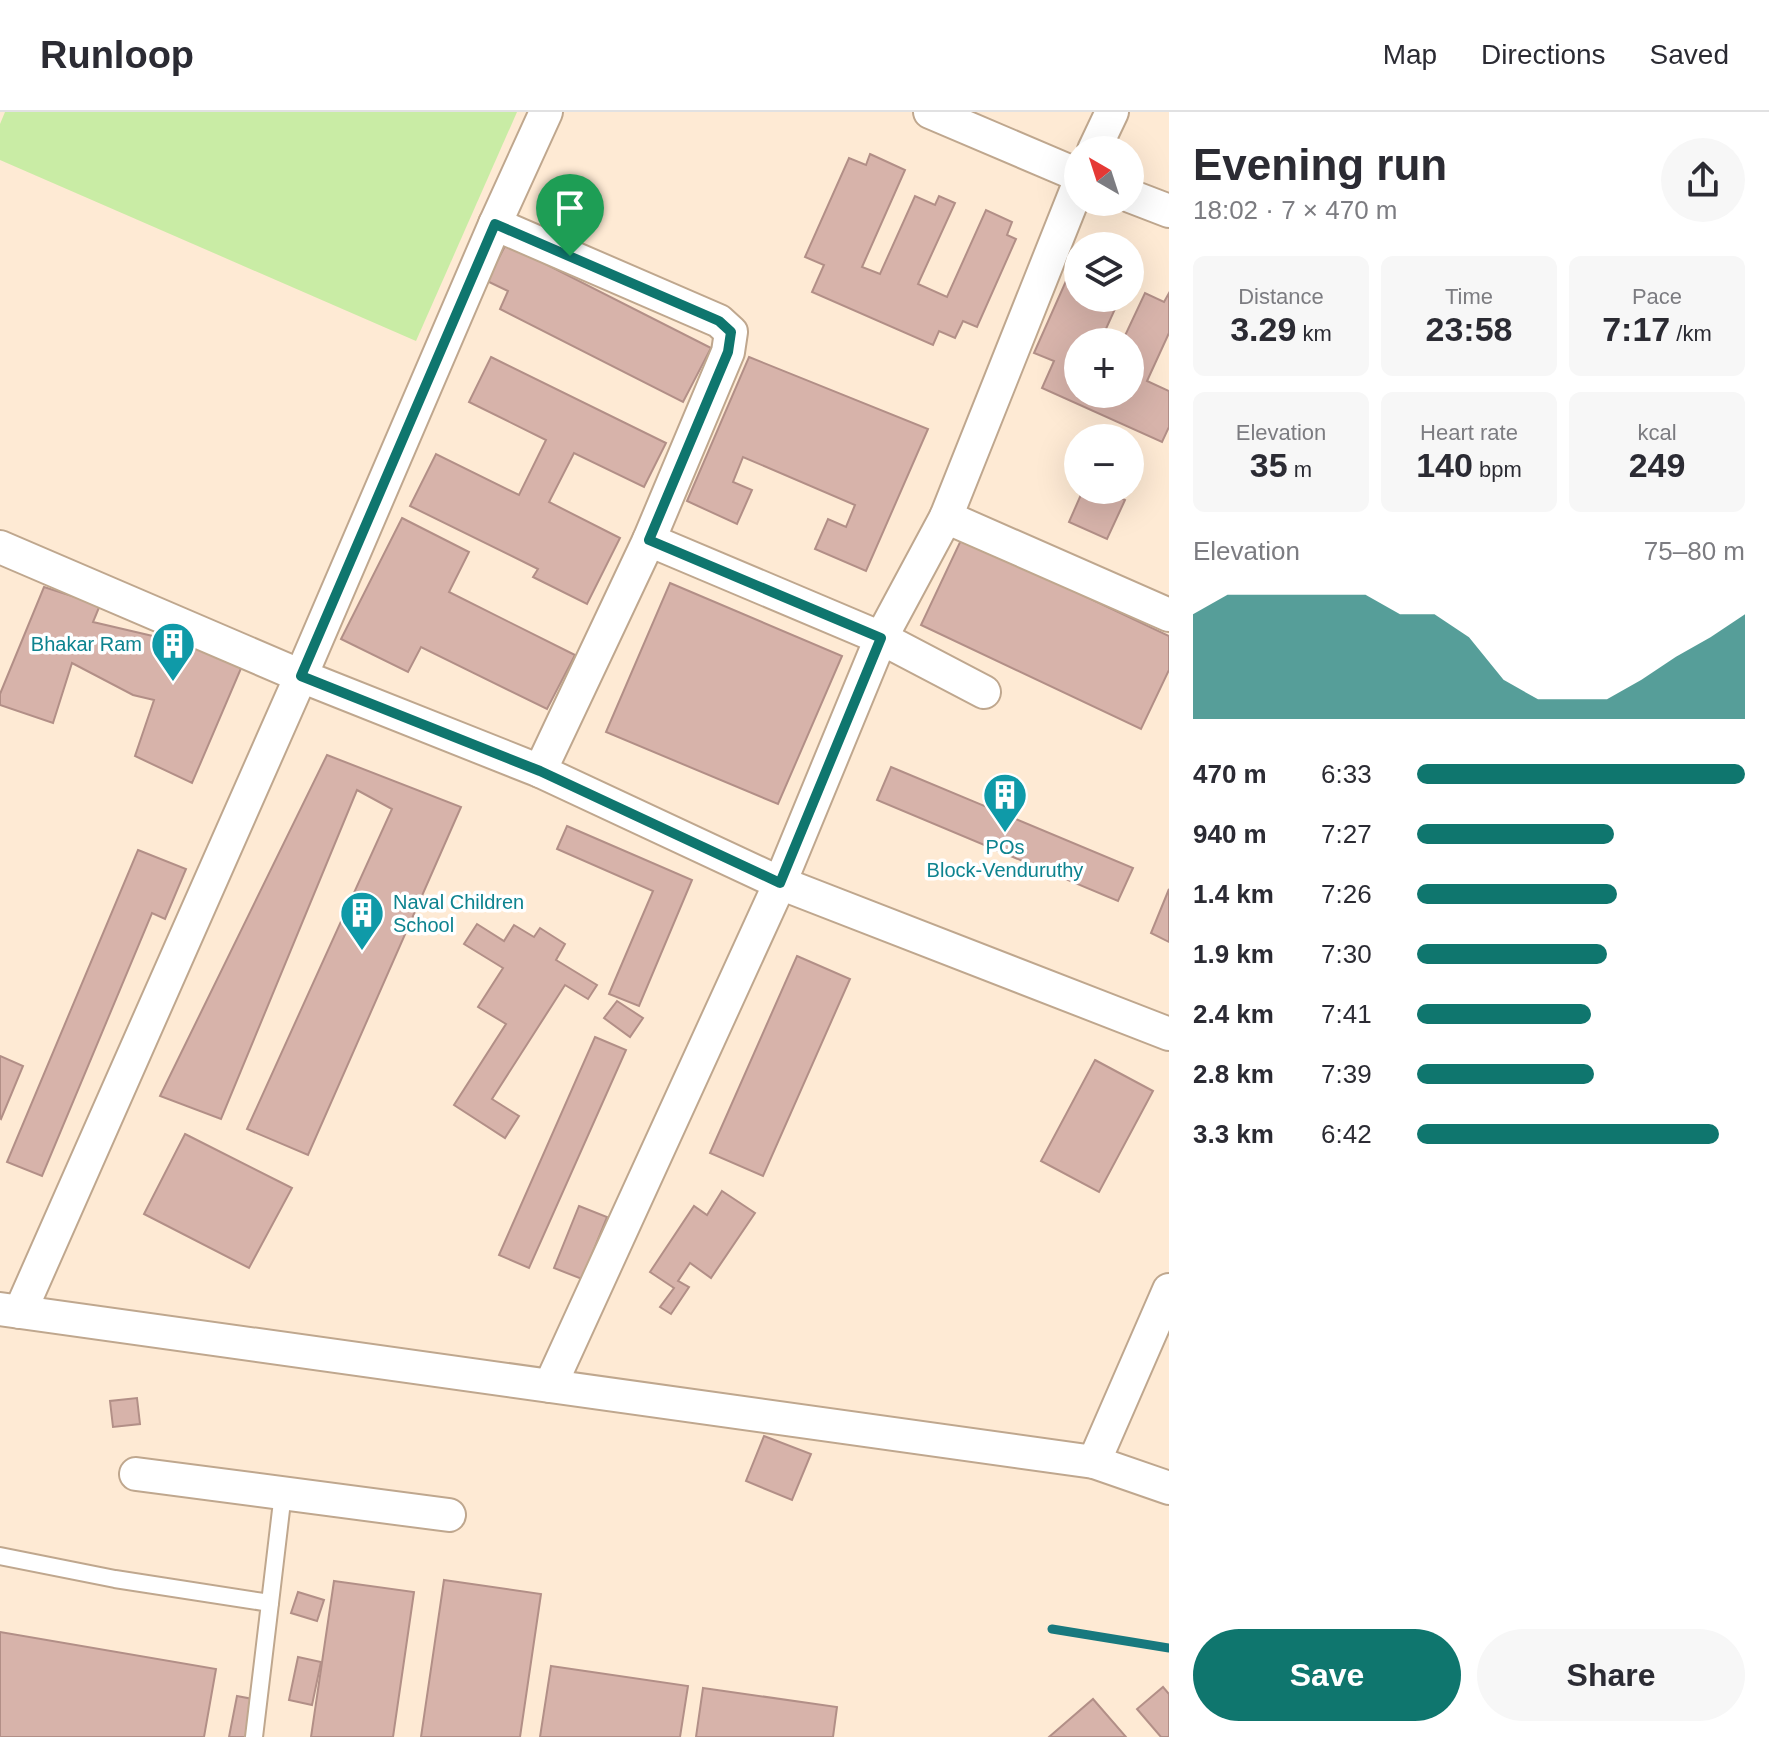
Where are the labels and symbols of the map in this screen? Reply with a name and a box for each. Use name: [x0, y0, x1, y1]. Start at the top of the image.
north arrow: [1064, 136, 1144, 216]
pin: [536, 174, 604, 256]
building icon: Bhakar Ram: [149, 620, 197, 683]
place label: Bhakar Ram: [31, 633, 142, 655]
building icon: POs Block-Venduruthy: [981, 771, 1029, 834]
place label: POs Block-Venduruthy: [927, 836, 1083, 881]
building icon: Naval Children School: [338, 889, 386, 952]
place label: Naval Children School: [393, 891, 524, 936]

